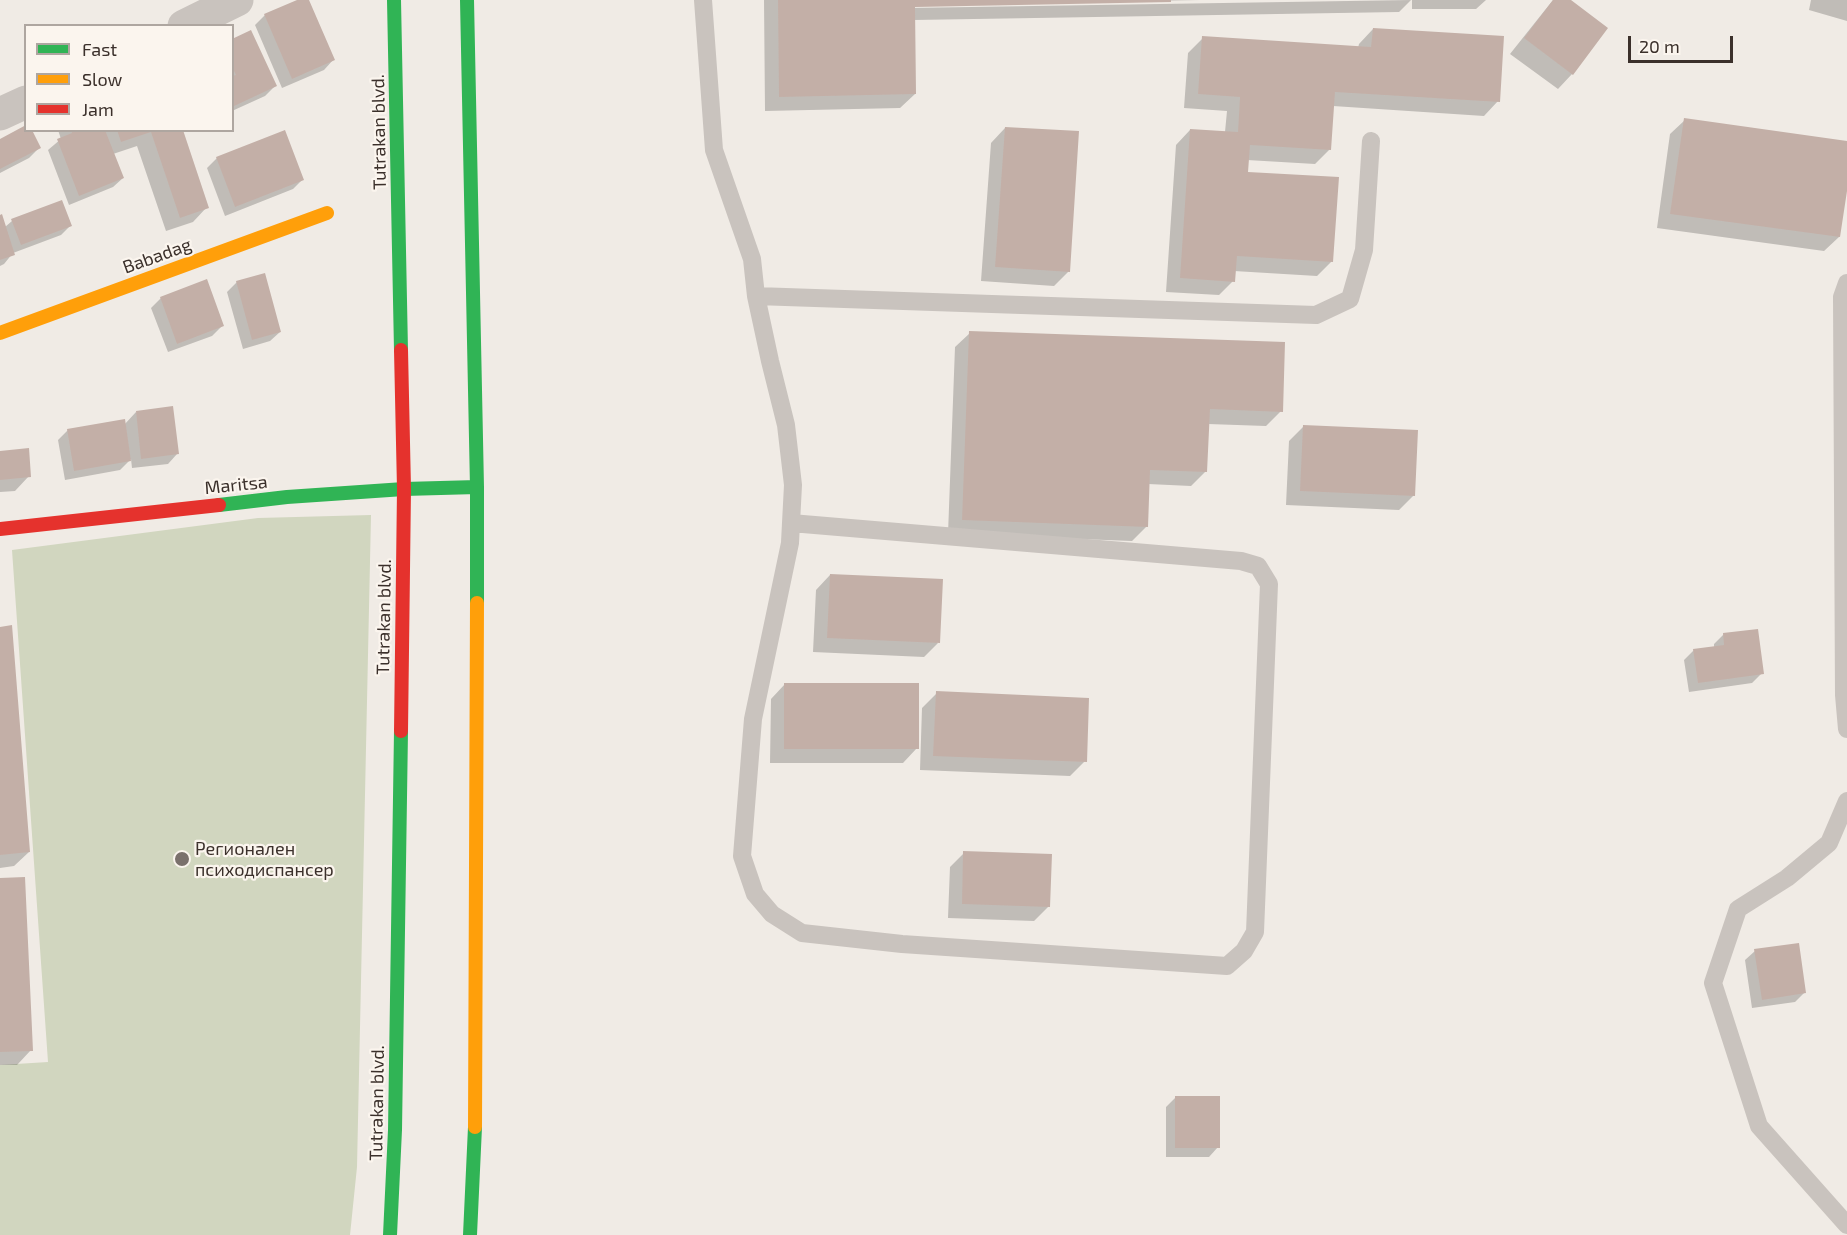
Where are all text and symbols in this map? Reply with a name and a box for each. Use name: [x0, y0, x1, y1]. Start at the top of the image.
legend: [24, 24, 234, 132]
scale bar: [1631, 24, 1736, 62]
text: 20 m: [1639, 35, 1680, 57]
text: Fast: [82, 38, 117, 60]
text: Slow: [82, 68, 122, 90]
street label: Tutrakan blvd.: [367, 74, 391, 190]
text: Jam: [82, 98, 114, 120]
street label: Babadag: [120, 234, 194, 278]
street label: Maritsa: [203, 471, 269, 499]
street label: Tutrakan blvd.: [372, 559, 396, 675]
place label: Регионален психодиспансер: [195, 838, 334, 880]
marker: Регионален психодиспансер: [173, 850, 191, 868]
street label: Tutrakan blvd.: [365, 1045, 389, 1161]

